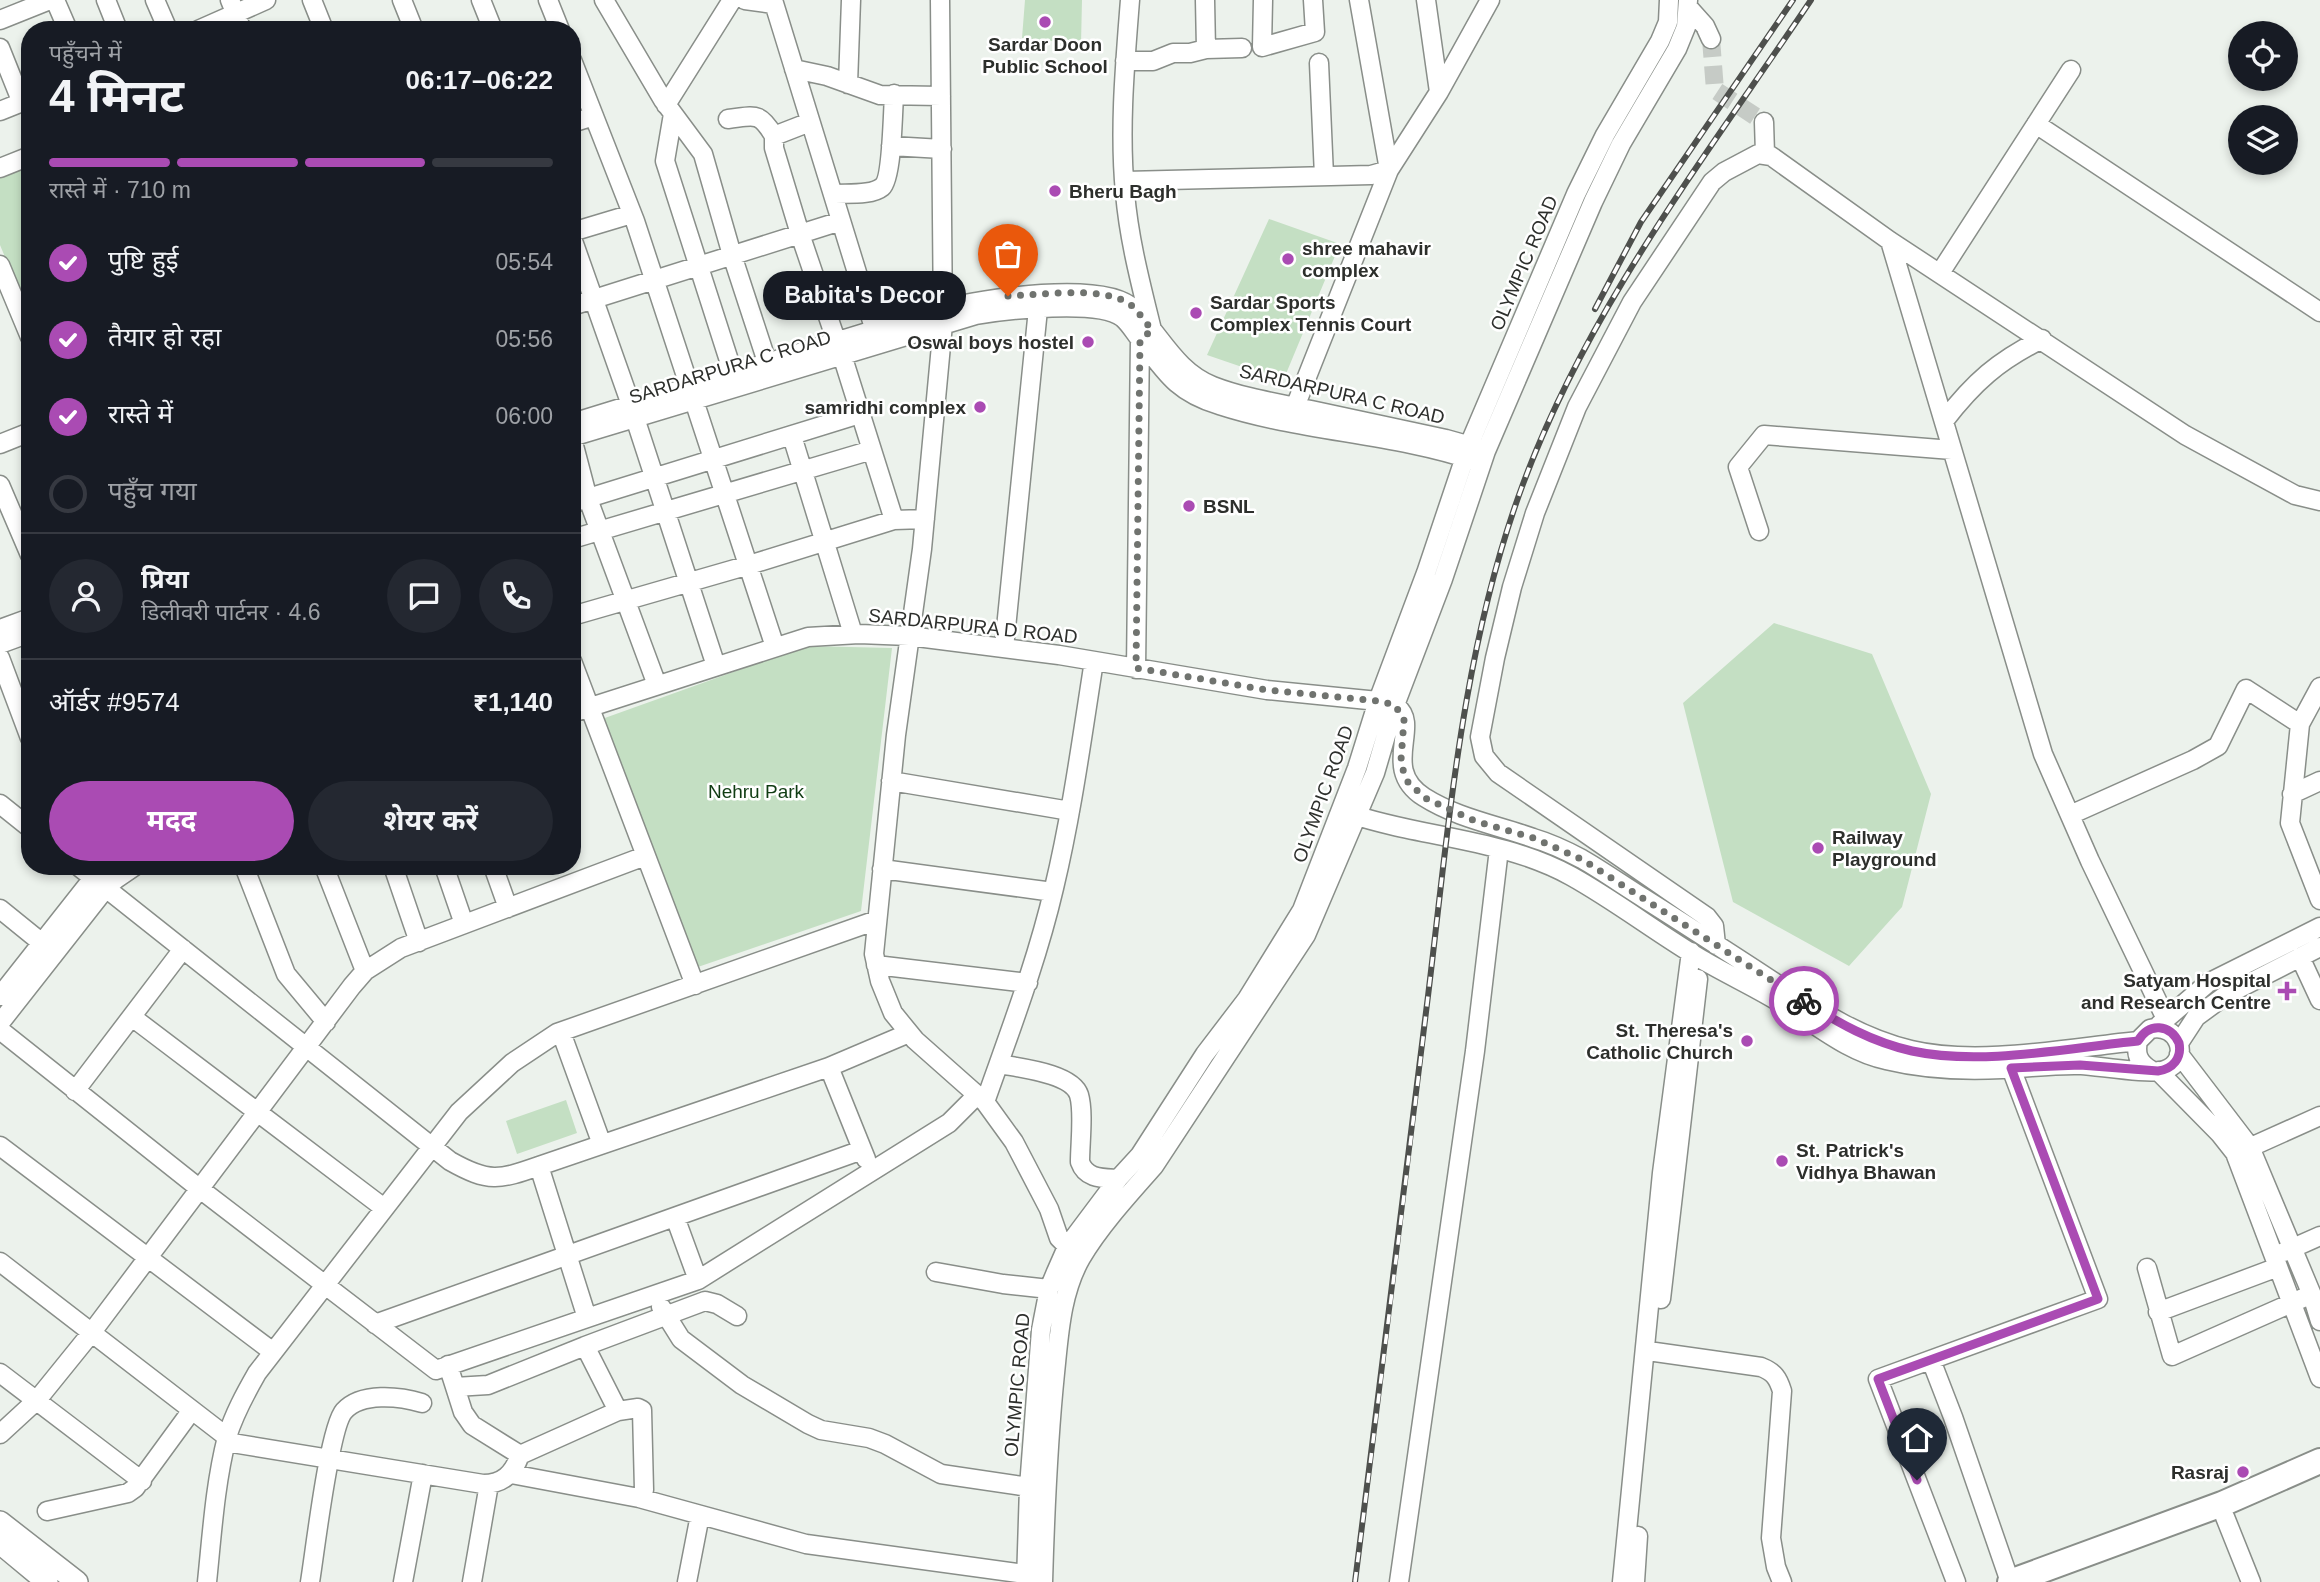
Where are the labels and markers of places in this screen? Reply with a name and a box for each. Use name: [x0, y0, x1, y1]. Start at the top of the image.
marker: Sardar Doon Public School: [1037, 14, 1053, 30]
place label: Sardar Doon Public School: [982, 34, 1108, 77]
place label: Bheru Bagh: [1069, 181, 1177, 202]
marker: Bheru Bagh: [1047, 183, 1063, 199]
pin: [978, 224, 1038, 296]
place label: shree mahavir complex: [1302, 238, 1431, 281]
marker: shree mahavir complex: [1280, 251, 1296, 267]
callout: Babita's Decor: [763, 272, 966, 320]
place label: Sardar Sports Complex Tennis Court: [1210, 292, 1412, 335]
marker: Sardar Sports Complex Tennis Court: [1188, 305, 1204, 321]
place label: Oswal boys hostel: [907, 332, 1074, 353]
marker: Oswal boys hostel: [1080, 334, 1096, 350]
place label: samridhi complex: [804, 397, 966, 418]
marker: samridhi complex: [972, 399, 988, 415]
place label: BSNL: [1203, 496, 1255, 517]
marker: BSNL: [1181, 498, 1197, 514]
place label: Railway Playground: [1832, 827, 1937, 870]
marker: Railway Playground: [1810, 840, 1826, 856]
place label: Satyam Hospital and Research Centre: [2081, 970, 2271, 1013]
marker: Satyam Hospital and Research Centre: [2277, 981, 2297, 1001]
place label: St. Theresa's Catholic Church: [1586, 1020, 1733, 1063]
marker: St. Theresa's Catholic Church: [1739, 1033, 1755, 1049]
place label: St. Patrick's Vidhya Bhawan: [1796, 1140, 1936, 1183]
marker: St. Patrick's Vidhya Bhawan: [1774, 1153, 1790, 1169]
pin: [1887, 1408, 1947, 1480]
place label: Rasraj: [2171, 1462, 2229, 1483]
marker: Rasraj: [2235, 1464, 2251, 1480]

